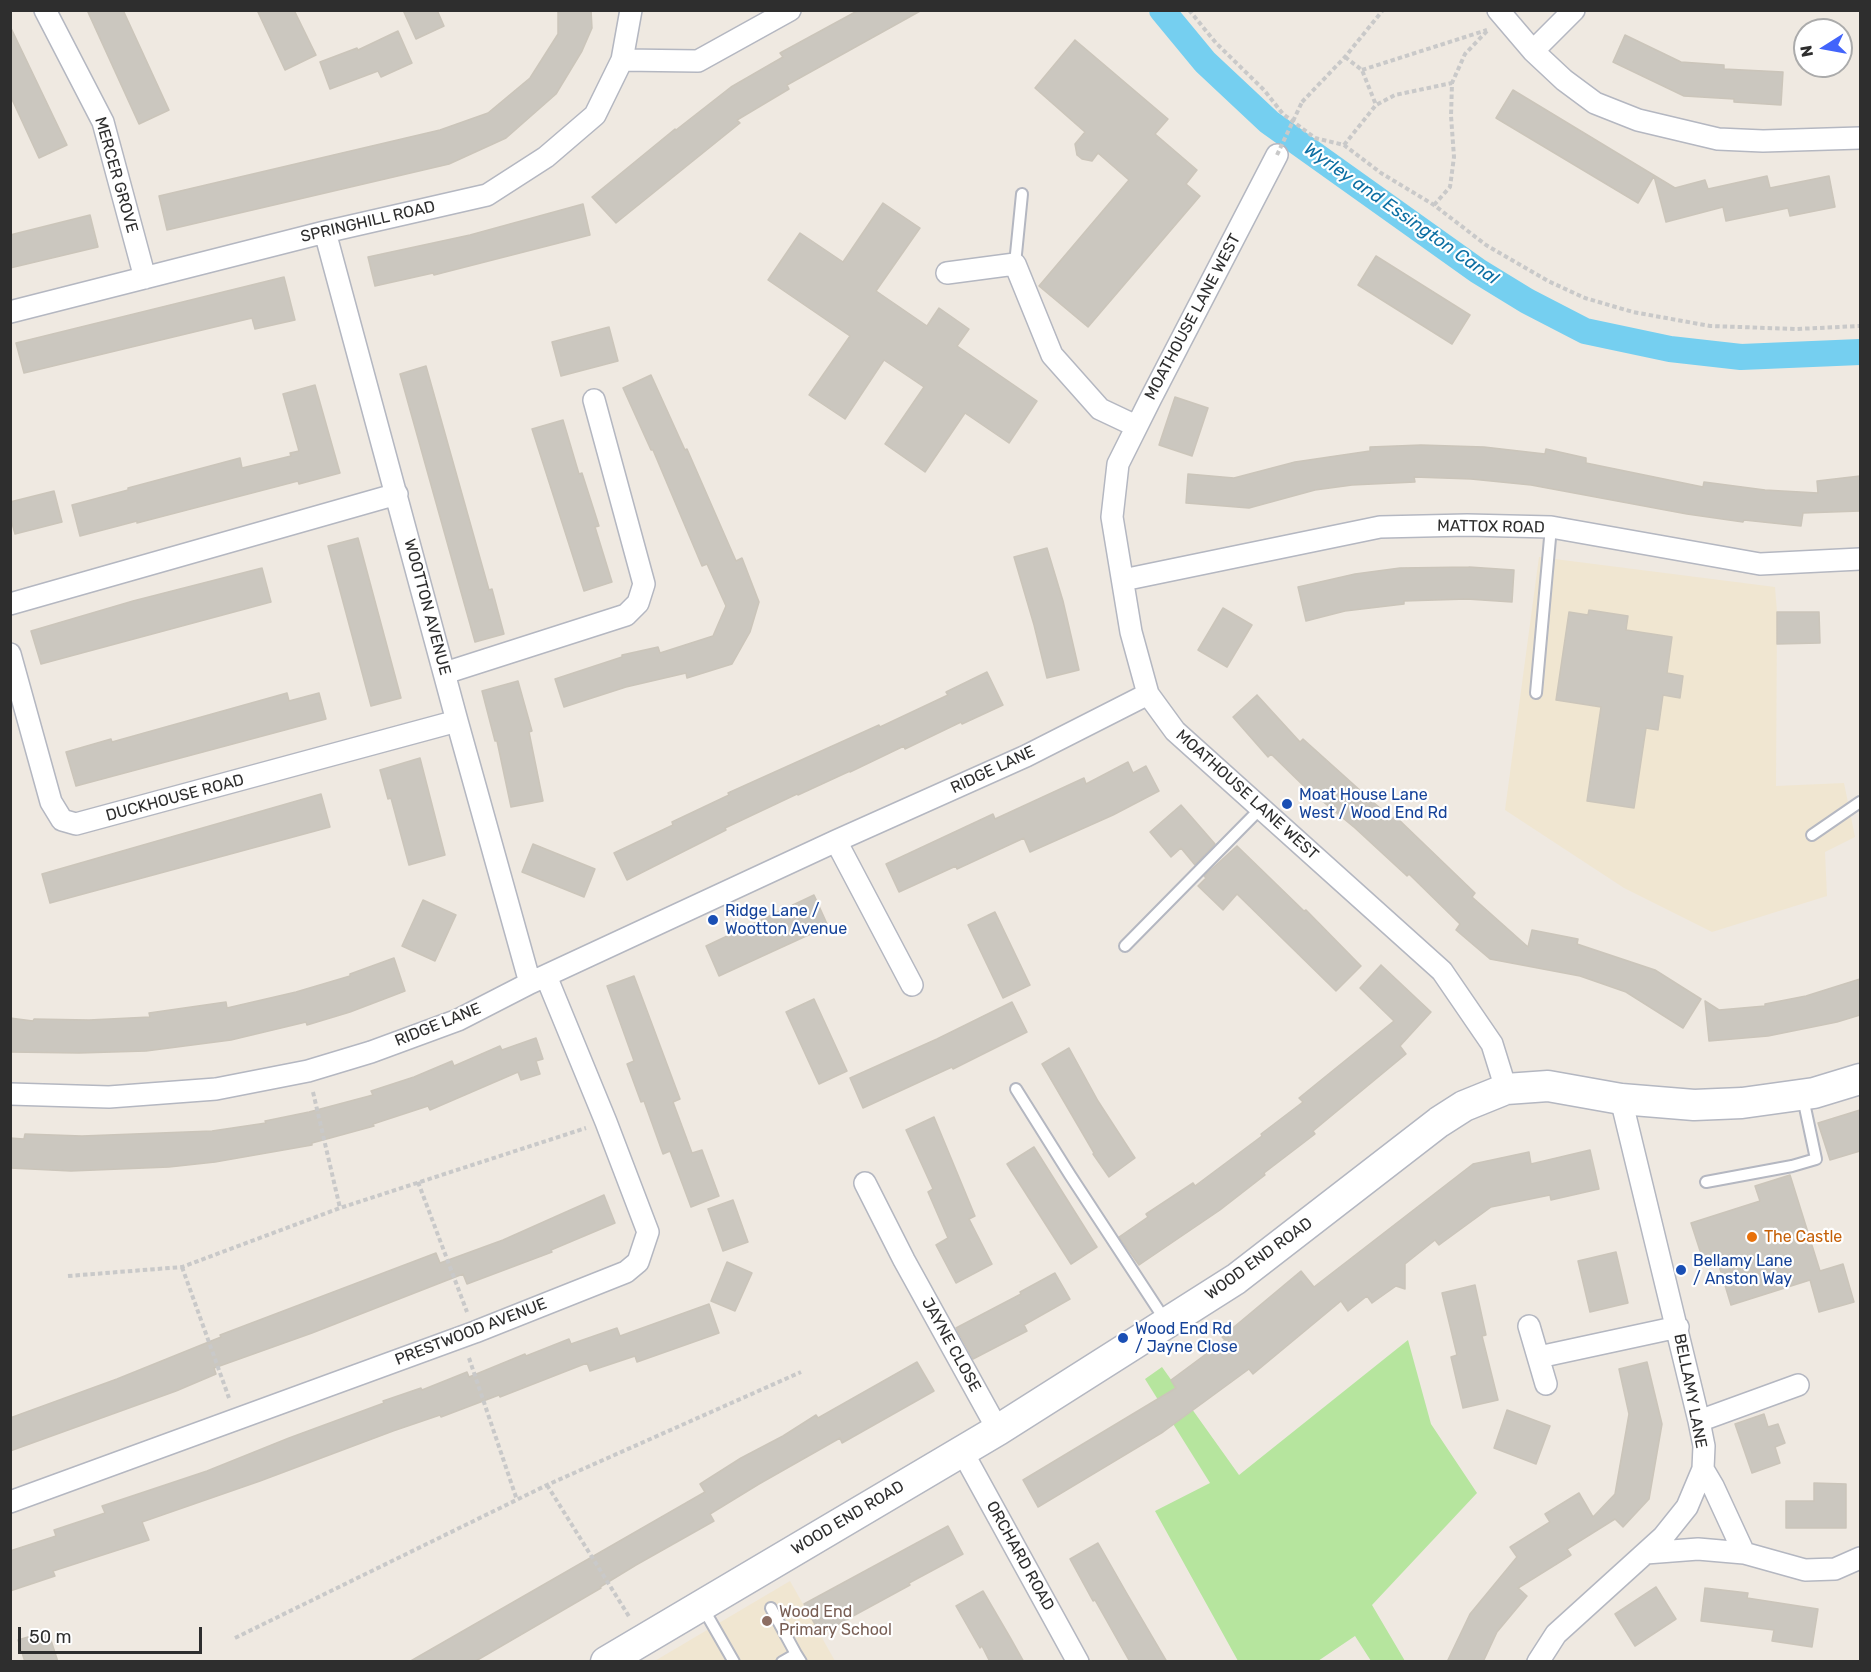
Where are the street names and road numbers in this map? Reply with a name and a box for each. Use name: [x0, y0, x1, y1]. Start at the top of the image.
street label: MERCER GROVE: [90, 115, 142, 235]
street label: SPRINGHILL ROAD: [299, 197, 437, 247]
street label: MOATHOUSE LANE WEST: [1141, 231, 1245, 403]
street label: MATTOX ROAD: [1437, 516, 1545, 538]
street label: WOOTTON AVENUE: [400, 537, 454, 677]
street label: MOATHOUSE LANE WEST: [1172, 726, 1322, 864]
street label: RIDGE LANE: [948, 742, 1038, 798]
street label: DUCKHOUSE ROAD: [104, 770, 246, 826]
street label: RIDGE LANE: [392, 999, 484, 1051]
street label: WOOD END ROAD: [1202, 1214, 1316, 1304]
street label: PRESTWOOD AVENUE: [392, 1294, 550, 1370]
street label: JAYNE CLOSE: [917, 1295, 985, 1395]
street label: BELLAMY LANE: [1669, 1332, 1711, 1450]
street label: WOOD END ROAD: [788, 1477, 908, 1559]
street label: ORCHARD ROAD: [982, 1498, 1058, 1614]

